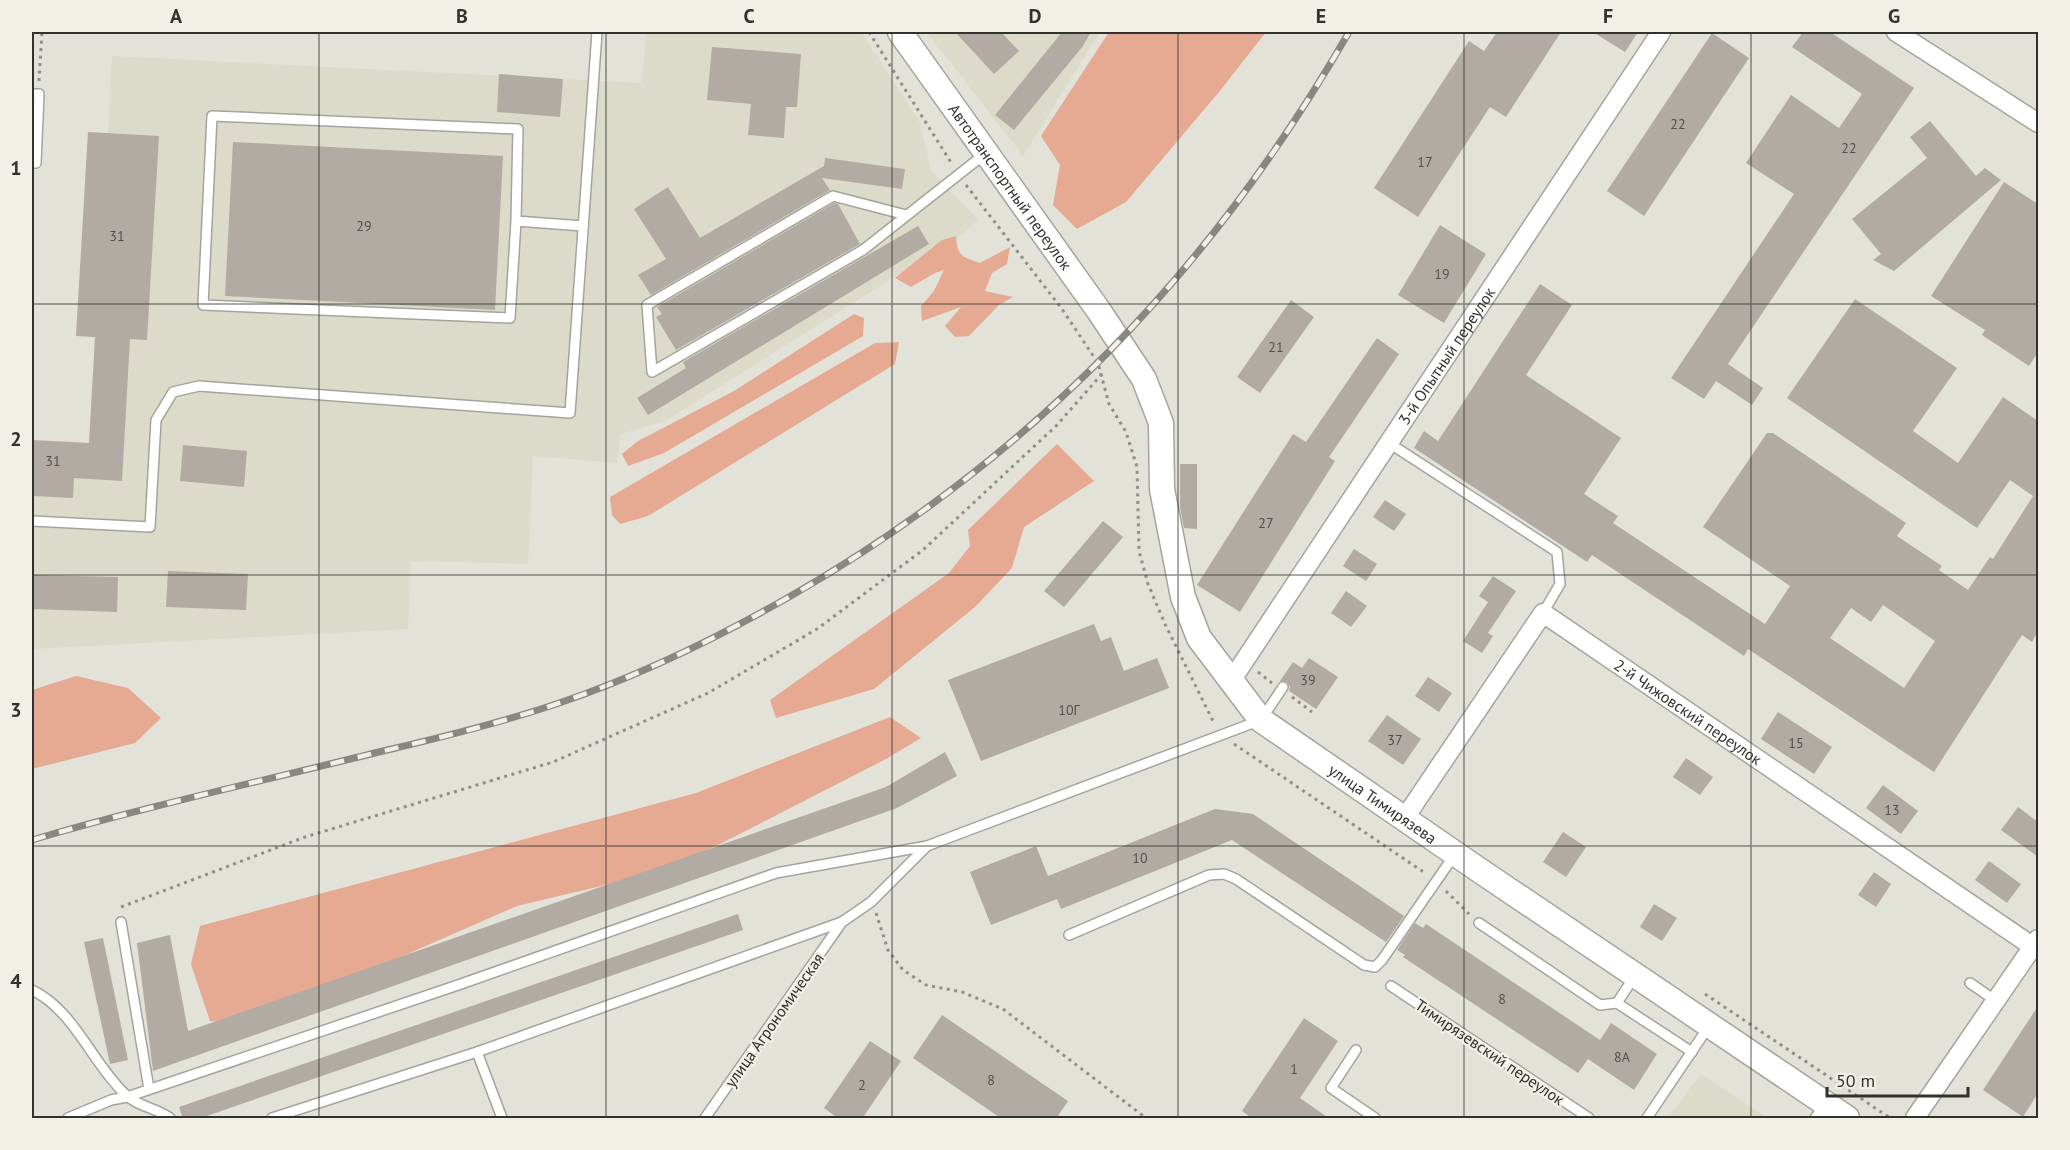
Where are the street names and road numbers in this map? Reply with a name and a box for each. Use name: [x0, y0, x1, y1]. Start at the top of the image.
street label: Автотранспортный переулок: [944, 100, 1077, 274]
street label: 3-й Опытный переулок: [1394, 283, 1499, 429]
street label: 2-й Чижовский переулок: [1610, 654, 1766, 769]
street label: улица Тимирязева: [1325, 760, 1441, 848]
street label: улица Агрономическая: [720, 949, 828, 1091]
street label: Тимирязевский переулок: [1412, 995, 1569, 1110]

